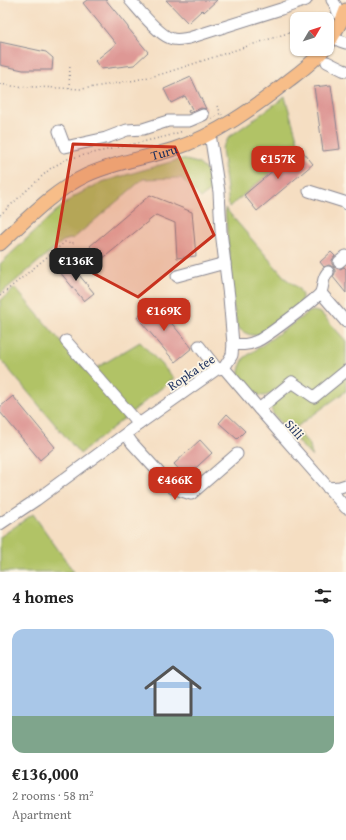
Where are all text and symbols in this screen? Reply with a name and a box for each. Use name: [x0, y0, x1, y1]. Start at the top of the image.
north arrow: [290, 12, 334, 56]
map controls: [290, 12, 334, 56]
street label: Turu: [149, 140, 180, 165]
pin: €157K: [250, 146, 306, 180]
text: €157K: [260, 149, 296, 168]
pin: €136K: [48, 248, 104, 282]
text: €136K: [58, 251, 94, 270]
pin: €169K: [136, 298, 192, 332]
text: €169K: [146, 301, 182, 320]
street label: Ropka tee: [164, 350, 219, 395]
street label: Siili: [281, 415, 309, 444]
pin: €466K: [147, 467, 203, 501]
text: €466K: [157, 470, 193, 489]
text: 4 homes: [12, 584, 74, 609]
icon: filters: [312, 585, 334, 607]
icon: home: [137, 655, 209, 727]
text: €136,000: [12, 761, 78, 786]
text: 2 rooms · 58 m²: [12, 786, 94, 805]
text: Apartment: [12, 805, 72, 824]

